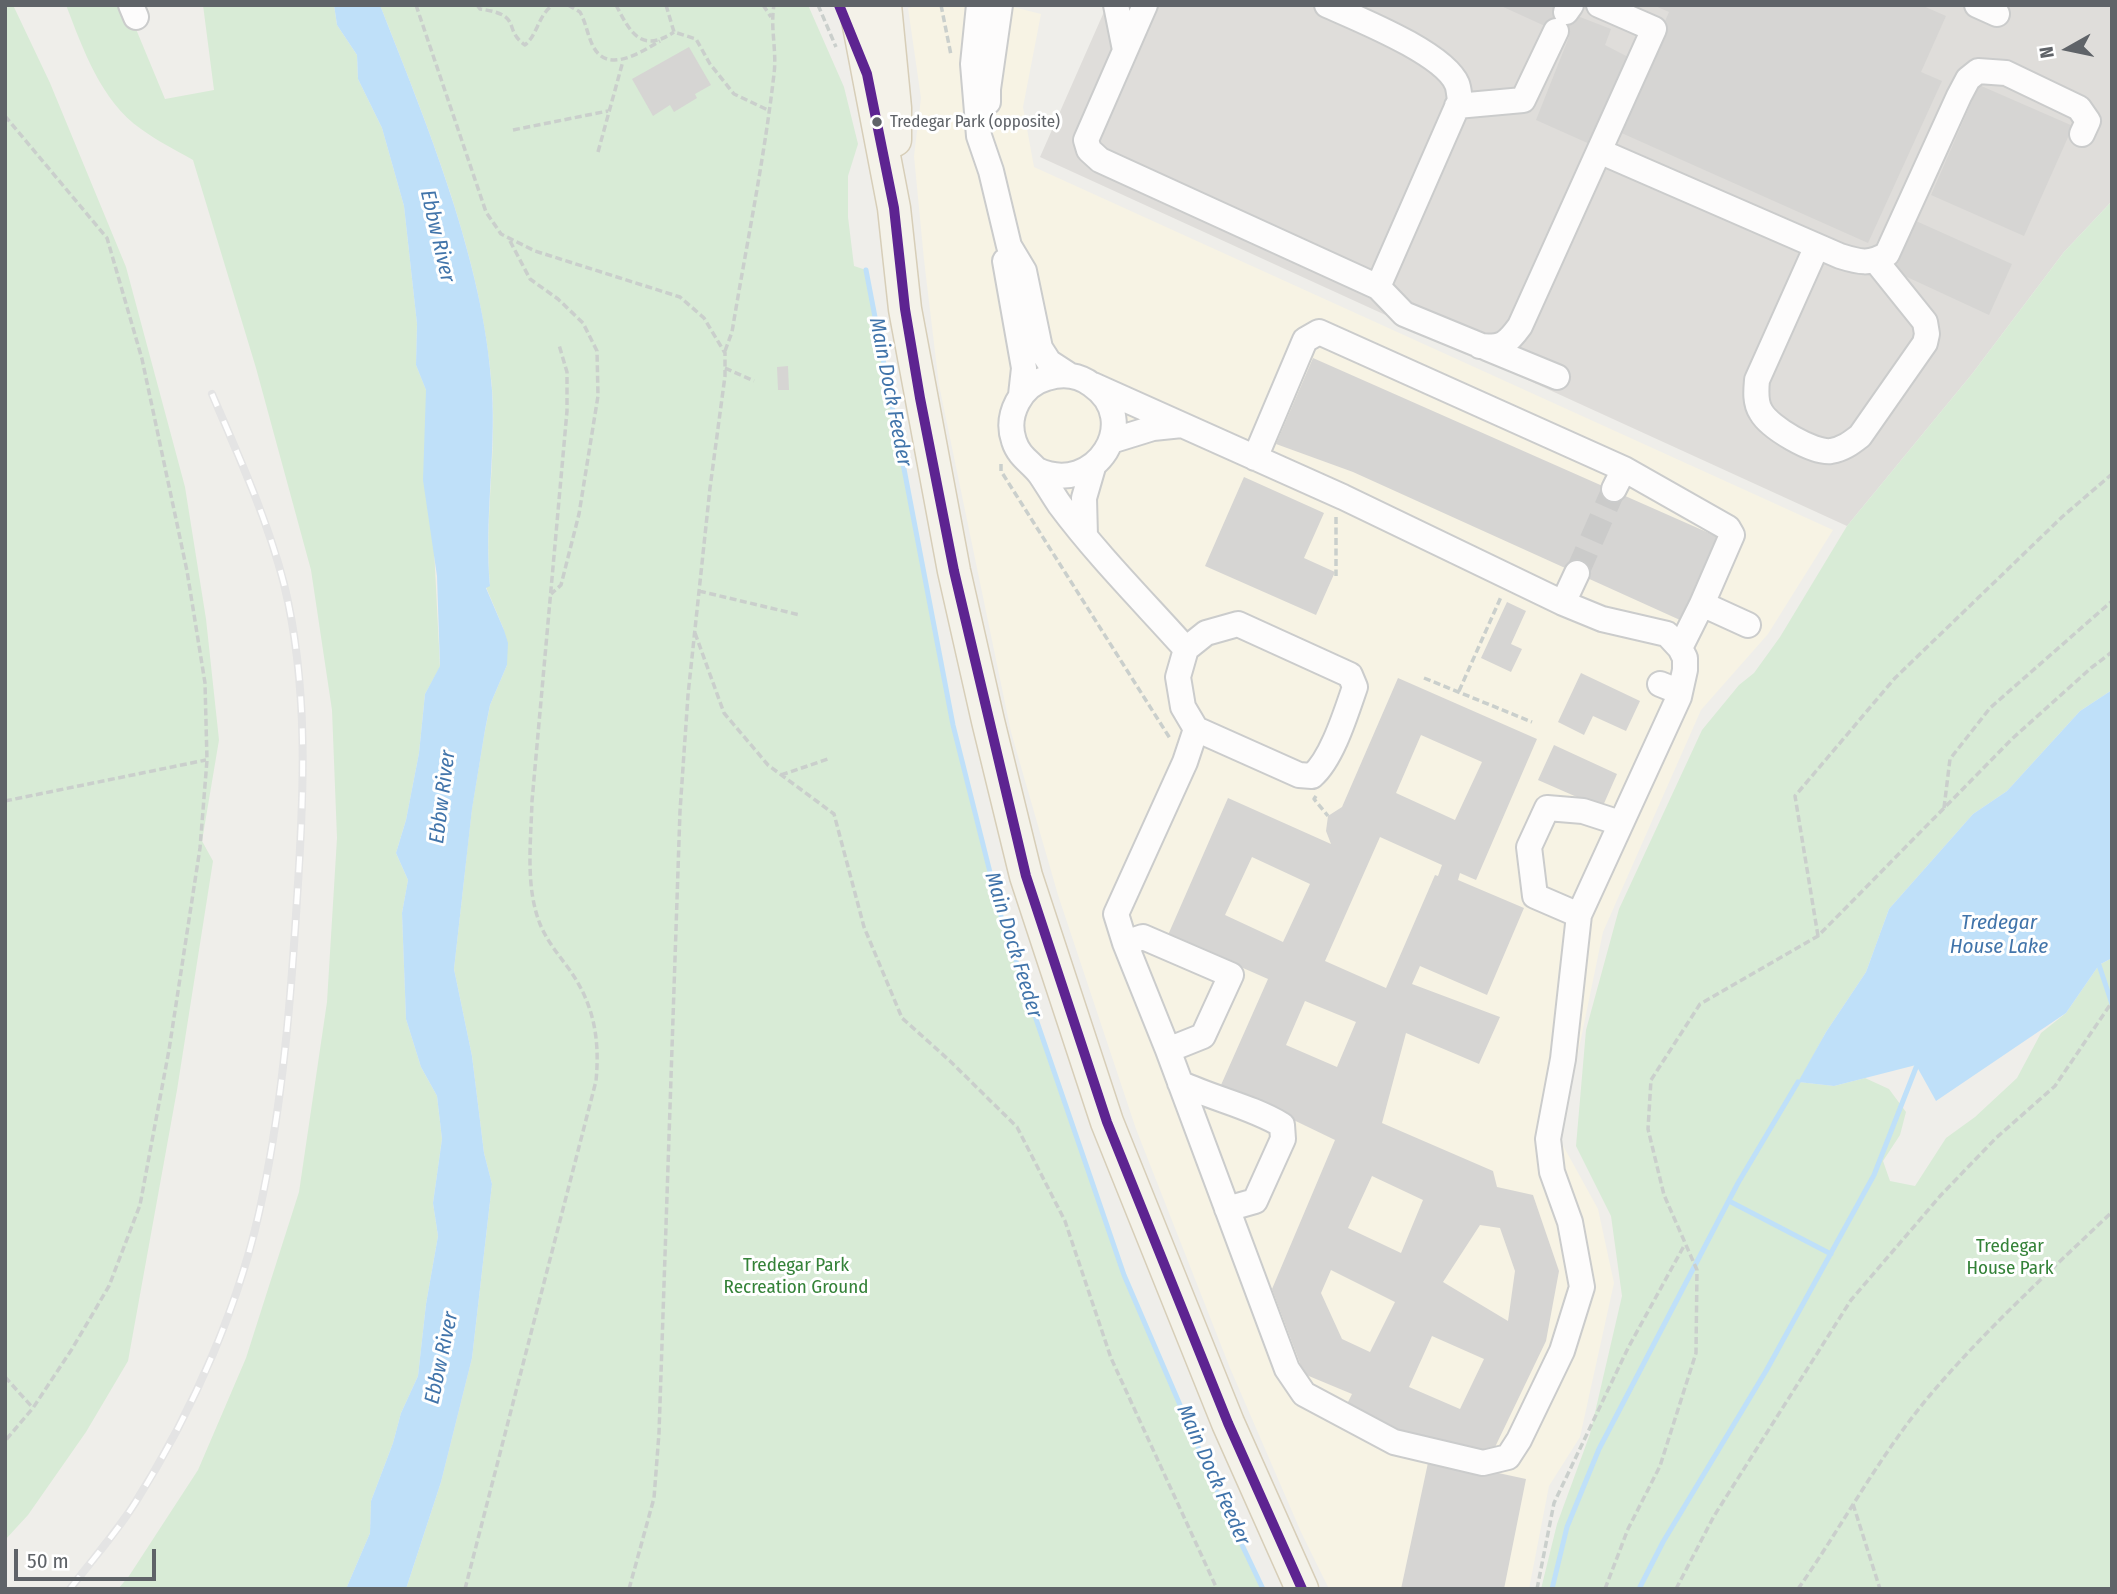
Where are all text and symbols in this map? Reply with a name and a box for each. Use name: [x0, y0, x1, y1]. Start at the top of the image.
north arrow: [2033, 14, 2103, 84]
text: N: [2035, 45, 2059, 60]
place label: Tredegar Park (opposite): [890, 112, 1060, 132]
marker: Tredegar Park (opposite): [870, 115, 884, 129]
water label: Ebbw River: [414, 188, 460, 284]
water label: Main Dock Feeder: [863, 316, 917, 468]
water label: Ebbw River: [425, 749, 461, 845]
water label: Main Dock Feeder: [979, 869, 1047, 1021]
water label: Tredegar House Lake: [1950, 910, 2048, 960]
park label: Tredegar House Park: [1966, 1236, 2054, 1280]
park label: Tredegar Park Recreation Ground: [724, 1255, 868, 1299]
water label: Ebbw River: [420, 1310, 464, 1406]
water label: Main Dock Feeder: [1171, 1401, 1255, 1549]
scale bar: [18, 1534, 159, 1578]
text: 50 m: [27, 1548, 69, 1574]

